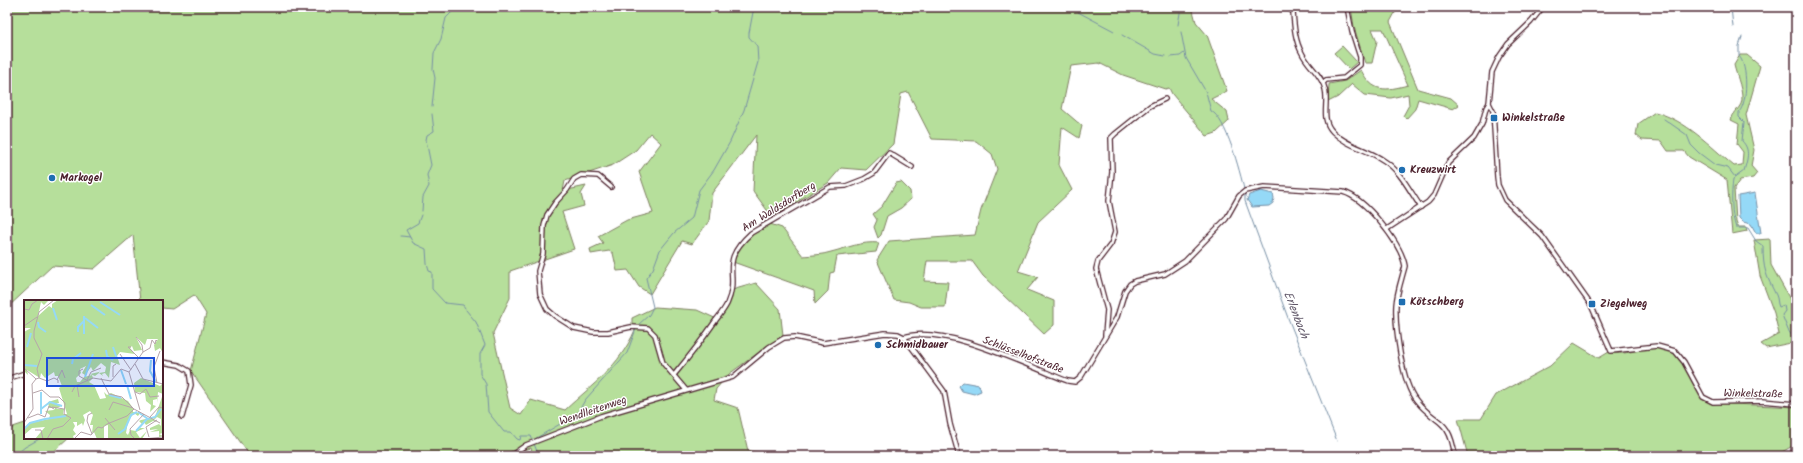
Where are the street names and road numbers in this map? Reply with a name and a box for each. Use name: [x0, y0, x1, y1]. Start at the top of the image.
street label: Am Waldsdorfberg: [738, 177, 820, 237]
street label: Schlüsselhofstraße: [980, 331, 1066, 379]
street label: Winkelstraße: [1723, 384, 1783, 404]
street label: Wendlleitenweg: [557, 391, 629, 431]

